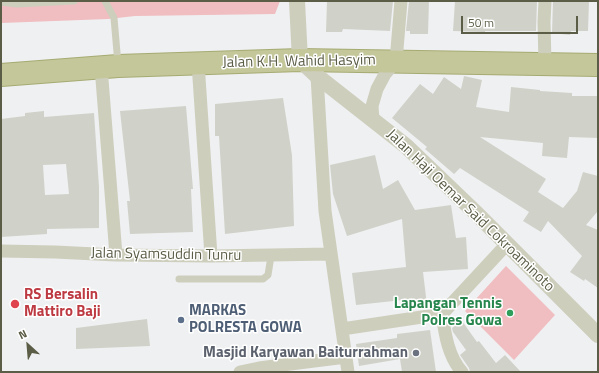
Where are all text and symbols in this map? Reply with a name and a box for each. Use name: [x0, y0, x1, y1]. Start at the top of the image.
scale bar: [463, 8, 580, 34]
text: 50 m: [468, 13, 494, 32]
street label: Jalan K.H. Wahid Hasyim: [222, 52, 376, 72]
street label: Jalan Haji Oemar Said Cokroaminoto: [382, 126, 558, 296]
street label: Jalan Syamsuddin Tunru: [91, 245, 241, 265]
place label: RS Bersalin Mattiro Baji: [24, 286, 101, 321]
place label: Lapangan Tennis Polres Gowa: [394, 295, 502, 330]
marker: RS Bersalin Mattiro Baji: [9, 298, 21, 310]
place label: MARKAS POLRESTA GOWA: [189, 302, 302, 337]
marker: Lapangan Tennis Polres Gowa: [505, 308, 515, 318]
marker: MARKAS POLRESTA GOWA: [176, 315, 186, 325]
north arrow: [8, 325, 48, 365]
text: N: [16, 325, 30, 343]
place label: Masjid Karyawan Baiturrahman: [203, 344, 408, 362]
marker: Masjid Karyawan Baiturrahman: [411, 348, 421, 358]

